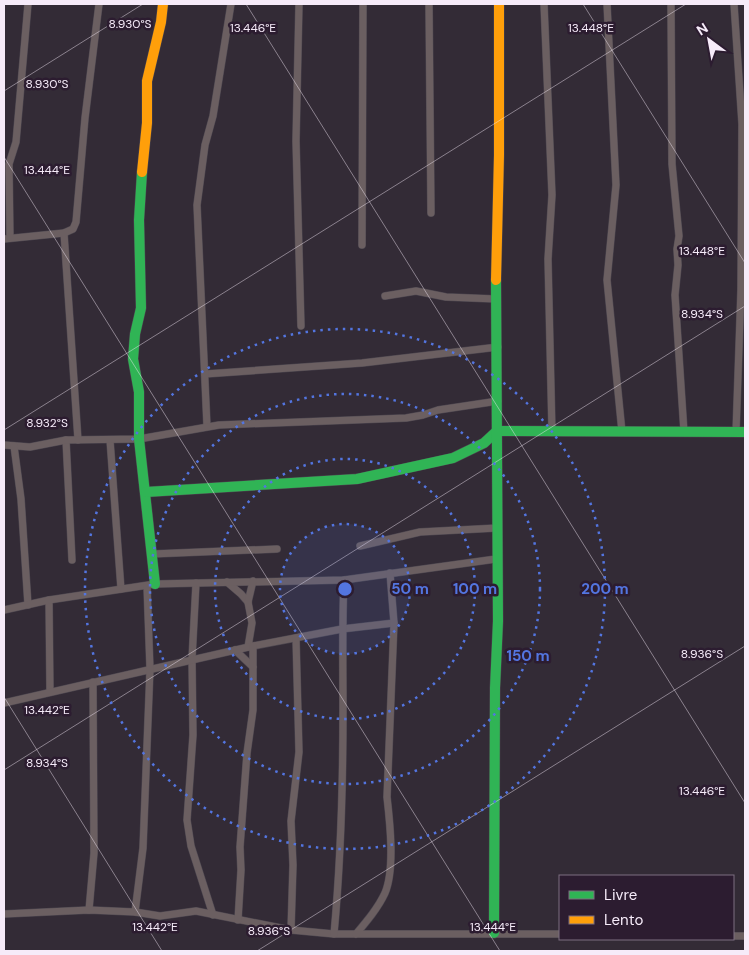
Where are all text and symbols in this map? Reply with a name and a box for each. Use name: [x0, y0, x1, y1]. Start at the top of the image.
north arrow: [684, 15, 734, 65]
text: 8.930°S: [108, 16, 152, 32]
text: N: [693, 19, 711, 39]
text: 13.446°E: [230, 20, 276, 36]
text: 13.448°E: [568, 20, 614, 36]
text: 8.930°S: [25, 76, 69, 92]
text: 13.444°E: [24, 162, 70, 178]
text: 13.448°E: [679, 243, 725, 259]
text: 8.934°S: [681, 306, 723, 322]
text: 8.932°S: [26, 415, 68, 431]
text: 50 m: [391, 579, 429, 599]
text: 100 m: [453, 579, 497, 599]
text: 200 m: [581, 579, 629, 599]
centre of rings: [336, 580, 354, 598]
text: 150 m: [507, 646, 550, 666]
text: 8.936°S: [681, 646, 723, 662]
text: 13.442°E: [24, 702, 70, 718]
text: 8.934°S: [26, 755, 68, 771]
text: 13.446°E: [679, 783, 725, 799]
legend: [559, 875, 734, 940]
text: Livre: [604, 885, 637, 905]
text: Lento: [604, 910, 643, 930]
text: 13.442°E: [132, 919, 178, 935]
text: 13.444°E: [470, 919, 516, 935]
text: 8.936°S: [248, 923, 290, 939]

